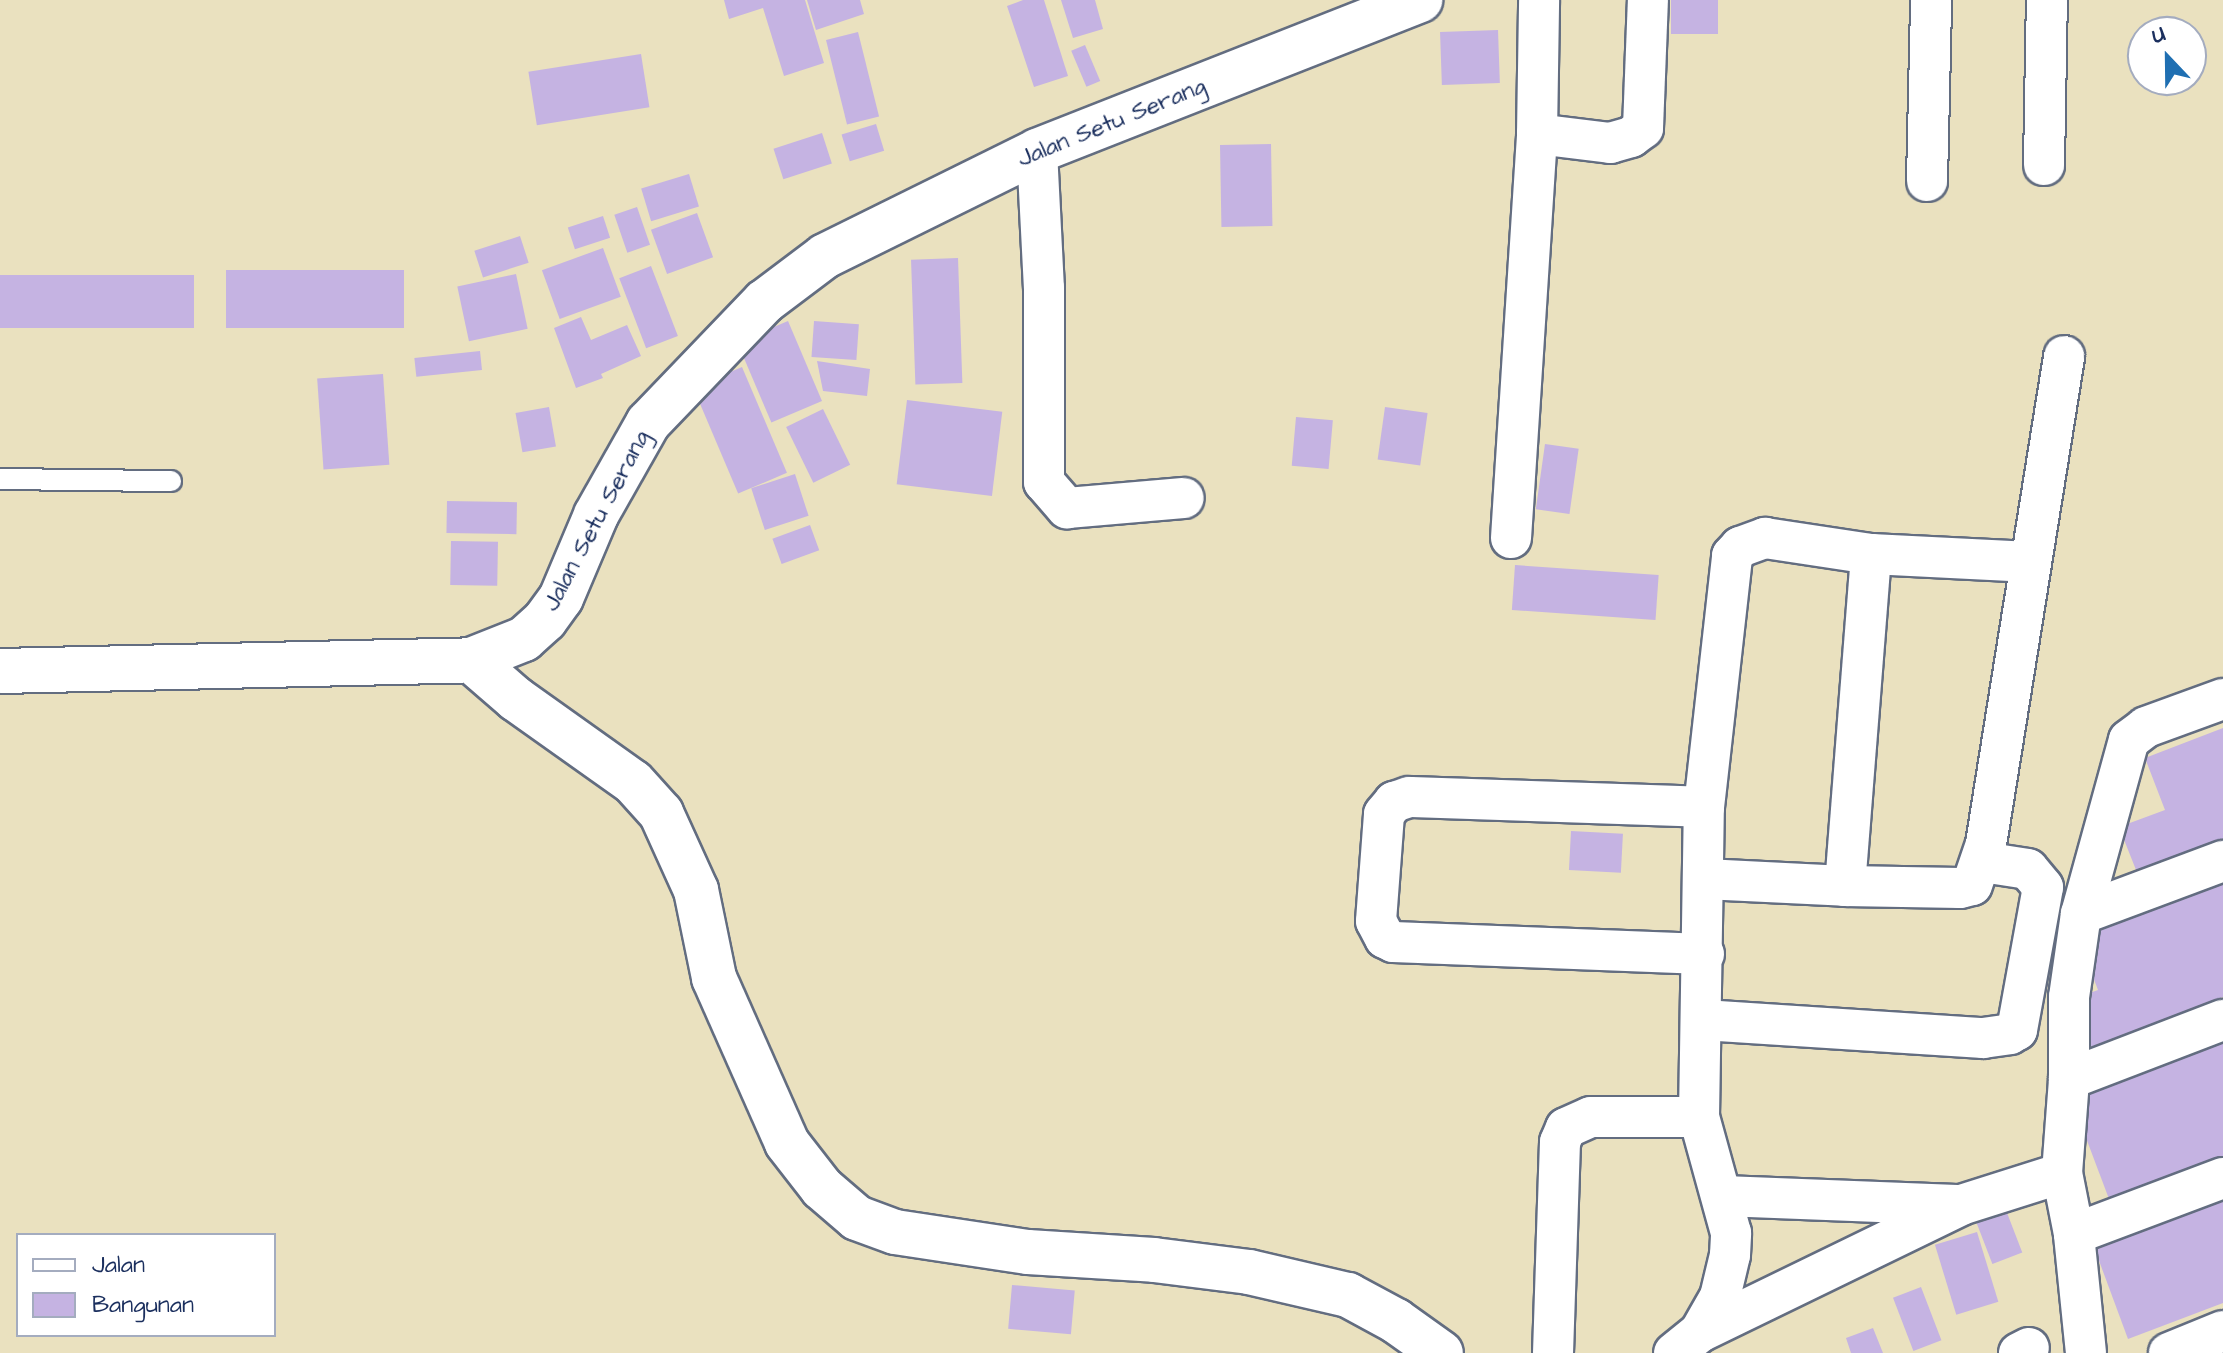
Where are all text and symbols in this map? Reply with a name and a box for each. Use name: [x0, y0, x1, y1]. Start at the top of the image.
north arrow: [2127, 16, 2207, 96]
text: U: [2147, 18, 2170, 52]
street label: Jalan Setu Serang: [1014, 72, 1210, 174]
street label: Jalan Setu Serang: [537, 426, 657, 616]
legend: [16, 1233, 276, 1337]
text: Jalan: [92, 1248, 145, 1282]
text: Bangunan: [92, 1288, 194, 1322]

